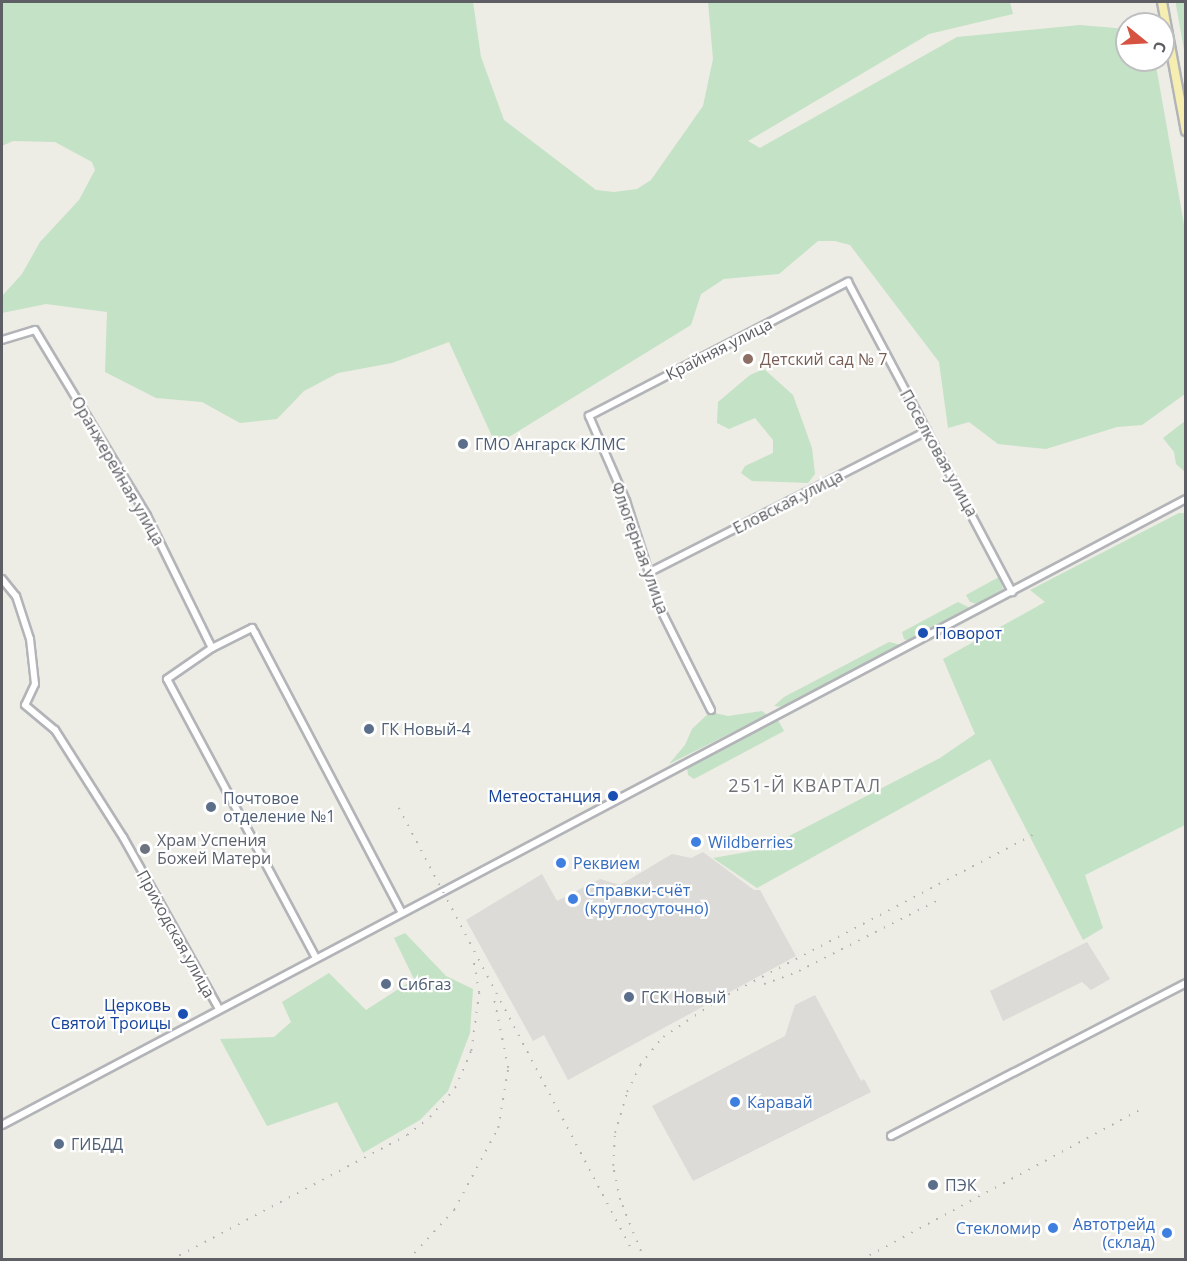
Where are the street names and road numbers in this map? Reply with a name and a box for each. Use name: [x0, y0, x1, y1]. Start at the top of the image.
street label: Крайняя улица: [663, 314, 775, 384]
street label: Поселковая улица: [896, 386, 982, 520]
street label: Оранжерейная улица: [67, 393, 169, 549]
street label: Еловская улица: [730, 466, 846, 538]
street label: Флюгерная улица: [607, 479, 673, 617]
street label: Приходская улица: [133, 867, 219, 1001]

